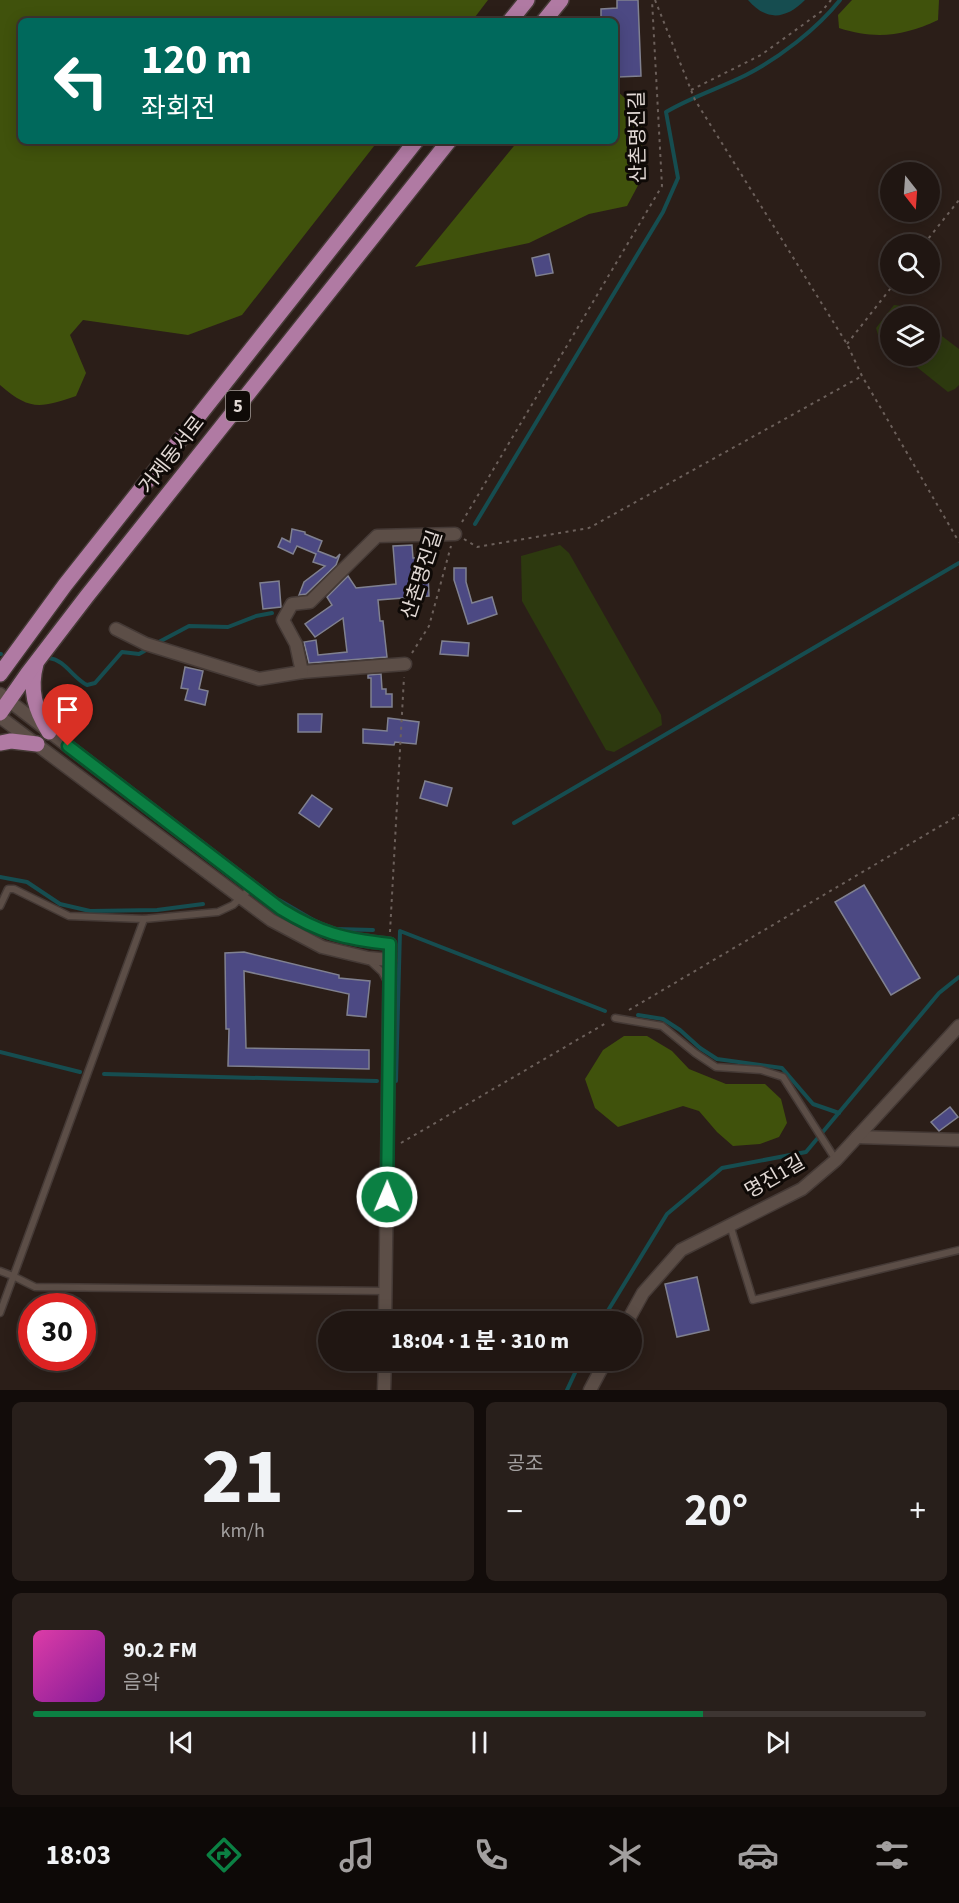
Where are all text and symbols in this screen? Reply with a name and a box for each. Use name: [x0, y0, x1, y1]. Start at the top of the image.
text: 120 m: [141, 30, 252, 90]
icon: left: [42, 42, 120, 120]
text: 좌회전: [141, 89, 216, 128]
street label: 산촌명진길: [623, 91, 653, 183]
north arrow: [880, 162, 940, 222]
map controls: [880, 162, 940, 366]
button: search: [880, 234, 940, 294]
button: layers: [880, 306, 940, 366]
road number: 5: [226, 391, 250, 421]
street label: 거제동서로: [133, 410, 211, 500]
street label: 산촌명진길: [394, 527, 450, 623]
pin: [42, 684, 93, 746]
icon: arrive: [51, 693, 84, 726]
street label: 명진1길: [740, 1149, 810, 1205]
position arrow: [355, 1165, 419, 1229]
speed limit sign: 30: [18, 1293, 96, 1371]
text: 18:04 · 1 분 · 310 m: [391, 1325, 569, 1357]
text: 21: [202, 1422, 284, 1533]
text: 공조: [507, 1450, 543, 1478]
text: 20°: [684, 1479, 748, 1543]
text: −: [507, 1488, 523, 1535]
text: +: [910, 1488, 926, 1535]
text: km/h: [221, 1517, 265, 1545]
text: 90.2 FM: [123, 1634, 197, 1666]
text: 음악: [123, 1669, 160, 1697]
icon: previous: [165, 1726, 198, 1759]
icon: pause: [463, 1726, 496, 1759]
icon: next: [761, 1726, 794, 1759]
icon: directions: [203, 1834, 245, 1876]
icon: music: [336, 1834, 378, 1876]
icon: phone: [470, 1834, 512, 1876]
icon: climate: [604, 1834, 646, 1876]
icon: car: [737, 1834, 779, 1876]
icon: filters: [871, 1834, 913, 1876]
text: 18:03: [46, 1836, 111, 1875]

